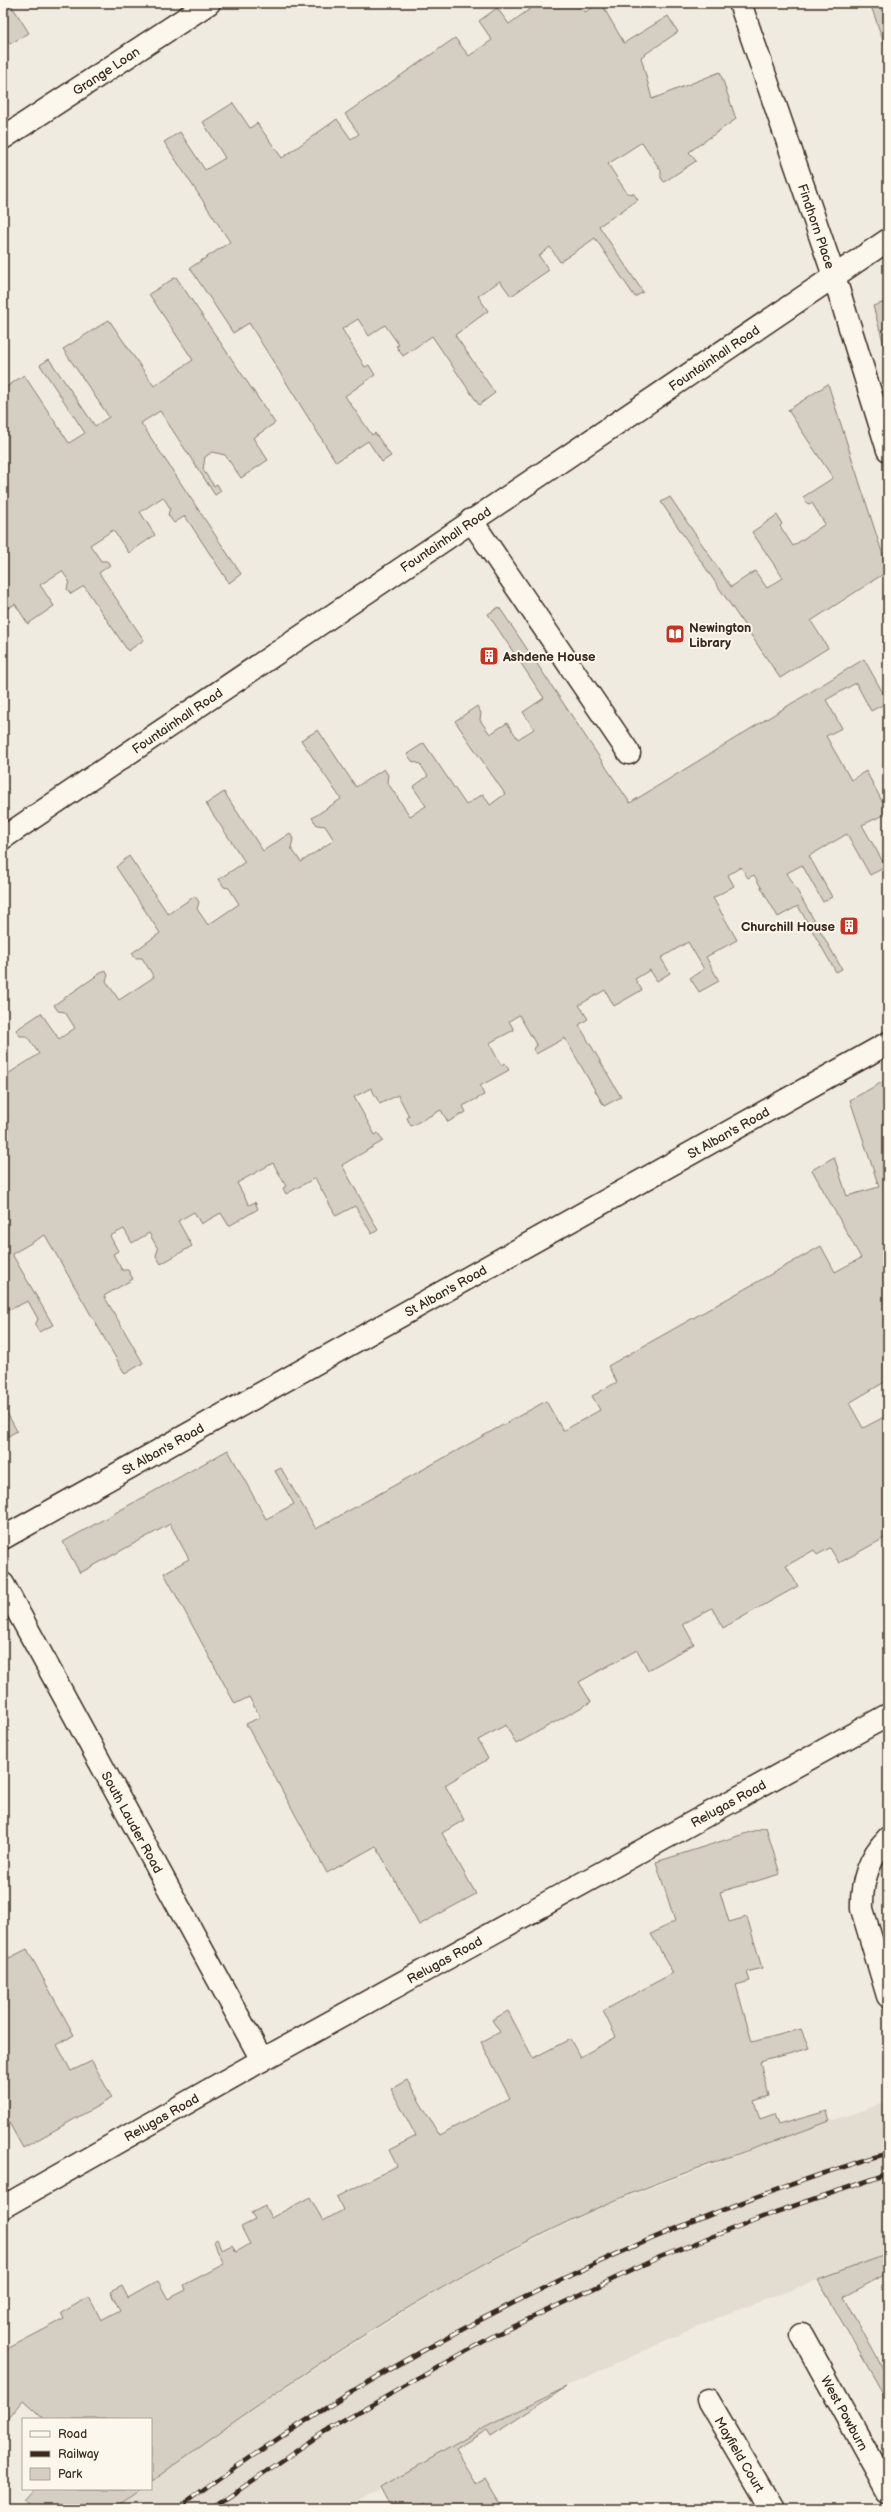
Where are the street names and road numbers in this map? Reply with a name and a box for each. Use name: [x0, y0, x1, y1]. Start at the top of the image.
street label: Grange Loan: [70, 44, 143, 99]
street label: Findhorn Place: [794, 182, 838, 271]
street label: Fountainhall Road: [666, 322, 763, 395]
street label: Fountainhall Road: [398, 504, 494, 576]
street label: Fountainhall Road: [129, 685, 226, 758]
street label: St Alban's Road: [685, 1104, 773, 1163]
street label: St Alban's Road: [402, 1262, 490, 1321]
street label: St Alban's Road: [119, 1420, 207, 1479]
street label: South Lauder Road: [97, 1769, 166, 1876]
street label: Relugas Road: [688, 1777, 769, 1831]
street label: Relugas Road: [404, 1933, 485, 1988]
street label: Relugas Road: [122, 2090, 202, 2146]
street label: West Powburn: [817, 2373, 871, 2454]
street label: Mayfield Court: [711, 2414, 767, 2496]

